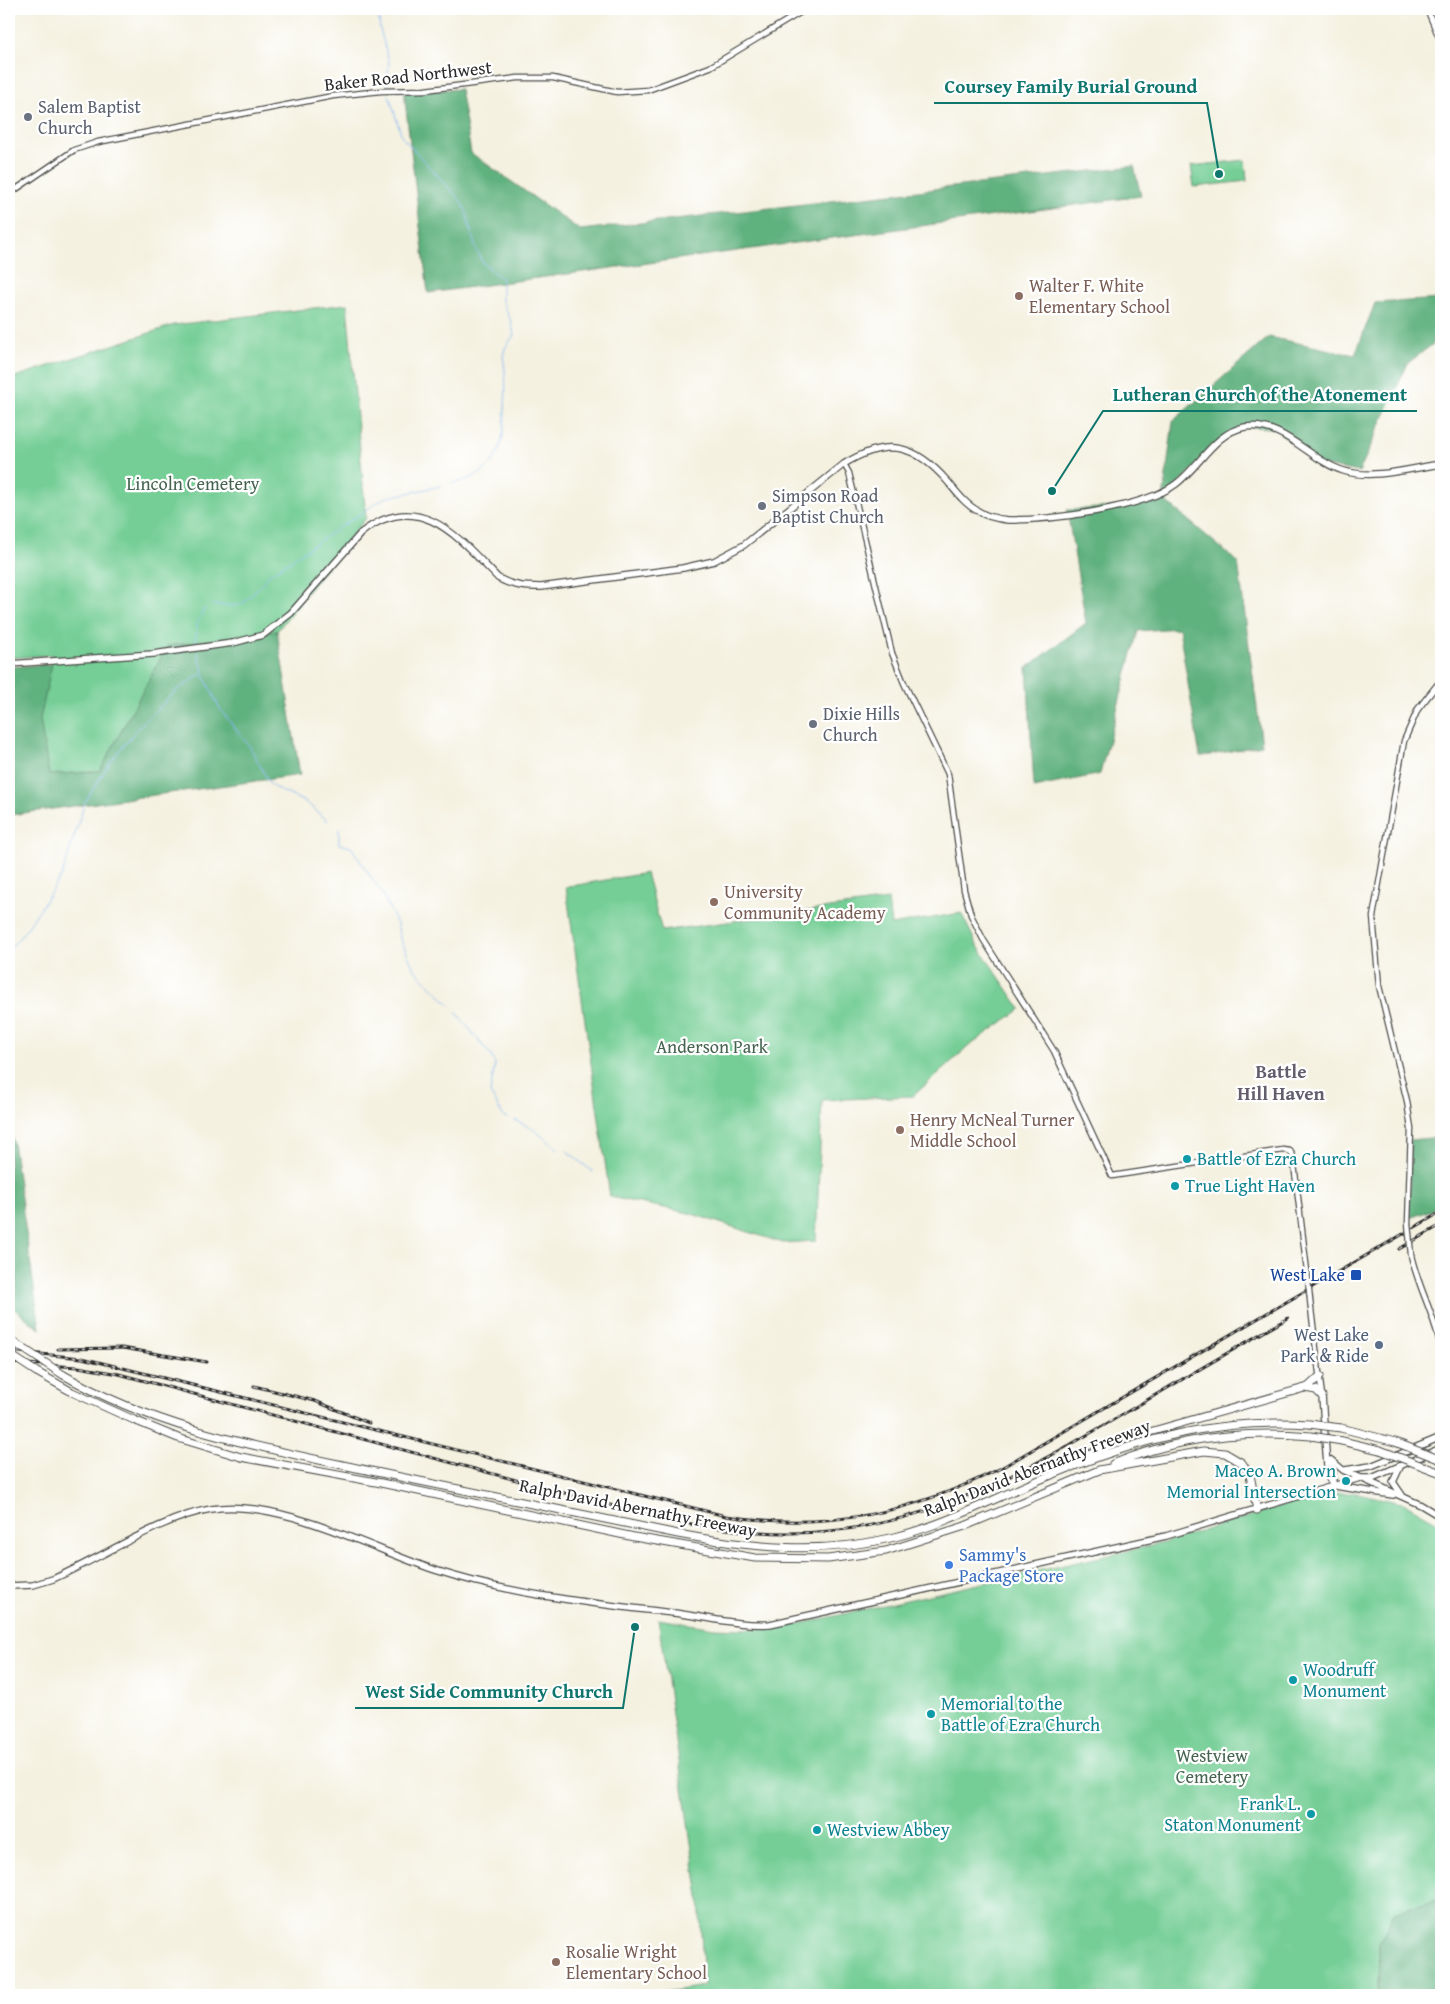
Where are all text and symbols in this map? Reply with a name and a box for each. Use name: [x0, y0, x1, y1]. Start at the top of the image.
street label: Baker Road Northwest: [323, 53, 494, 98]
callout: Coursey Family Burial Ground: [934, 69, 1207, 103]
text: Coursey Family Burial Ground: [945, 72, 1198, 100]
place label: Salem Baptist Church: [38, 93, 141, 141]
marker: Salem Baptist Church: [22, 111, 34, 123]
place label: Walter F. White Elementary School: [1029, 272, 1170, 320]
marker: Walter F. White Elementary School: [1013, 290, 1025, 302]
callout: Lutheran Church of the Atonement: [1103, 377, 1417, 411]
text: Lutheran Church of the Atonement: [1113, 380, 1408, 408]
park label: Lincoln Cemetery: [127, 470, 259, 497]
place label: Simpson Road Baptist Church: [772, 482, 884, 530]
marker: Simpson Road Baptist Church: [756, 500, 768, 512]
place label: Dixie Hills Church: [823, 700, 900, 748]
marker: Dixie Hills Church: [807, 718, 819, 730]
place label: University Community Academy: [724, 878, 886, 926]
marker: University Community Academy: [708, 896, 720, 908]
park label: Anderson Park: [656, 1033, 769, 1060]
district label: Battle Hill Haven: [1237, 1057, 1326, 1107]
place label: Henry McNeal Turner Middle School: [910, 1106, 1075, 1154]
marker: Henry McNeal Turner Middle School: [894, 1124, 906, 1136]
place label: Battle of Ezra Church: [1197, 1145, 1356, 1172]
marker: Battle of Ezra Church: [1181, 1153, 1193, 1165]
place label: True Light Haven: [1185, 1172, 1315, 1199]
marker: True Light Haven: [1169, 1180, 1181, 1192]
place label: West Lake: [1270, 1261, 1345, 1288]
marker: West Lake: [1349, 1268, 1363, 1282]
place label: West Lake Park & Ride: [1281, 1321, 1369, 1369]
marker: West Lake Park & Ride: [1373, 1339, 1385, 1351]
street label: Ralph David Abernathy Freeway: [919, 1412, 1154, 1523]
place label: Maceo A. Brown Memorial Intersection: [1167, 1457, 1336, 1505]
street label: Ralph David Abernathy Freeway: [517, 1471, 759, 1544]
marker: Maceo A. Brown Memorial Intersection: [1340, 1475, 1352, 1487]
place label: Sammy's Package Store: [959, 1541, 1064, 1589]
marker: Sammy's Package Store: [943, 1559, 955, 1571]
place label: Woodruff Monument: [1303, 1656, 1387, 1704]
callout: West Side Community Church: [355, 1674, 623, 1708]
marker: Woodruff Monument: [1287, 1674, 1299, 1686]
text: West Side Community Church: [365, 1677, 614, 1705]
place label: Memorial to the Battle of Ezra Church: [941, 1690, 1100, 1738]
marker: Memorial to the Battle of Ezra Church: [925, 1708, 937, 1720]
park label: Westview Cemetery: [1176, 1742, 1248, 1790]
place label: Frank L. Staton Monument: [1164, 1790, 1302, 1838]
marker: Frank L. Staton Monument: [1305, 1808, 1317, 1820]
place label: Westview Abbey: [827, 1816, 950, 1843]
marker: Westview Abbey: [811, 1824, 823, 1836]
place label: Rosalie Wright Elementary School: [566, 1938, 707, 1986]
marker: Rosalie Wright Elementary School: [550, 1956, 562, 1968]

